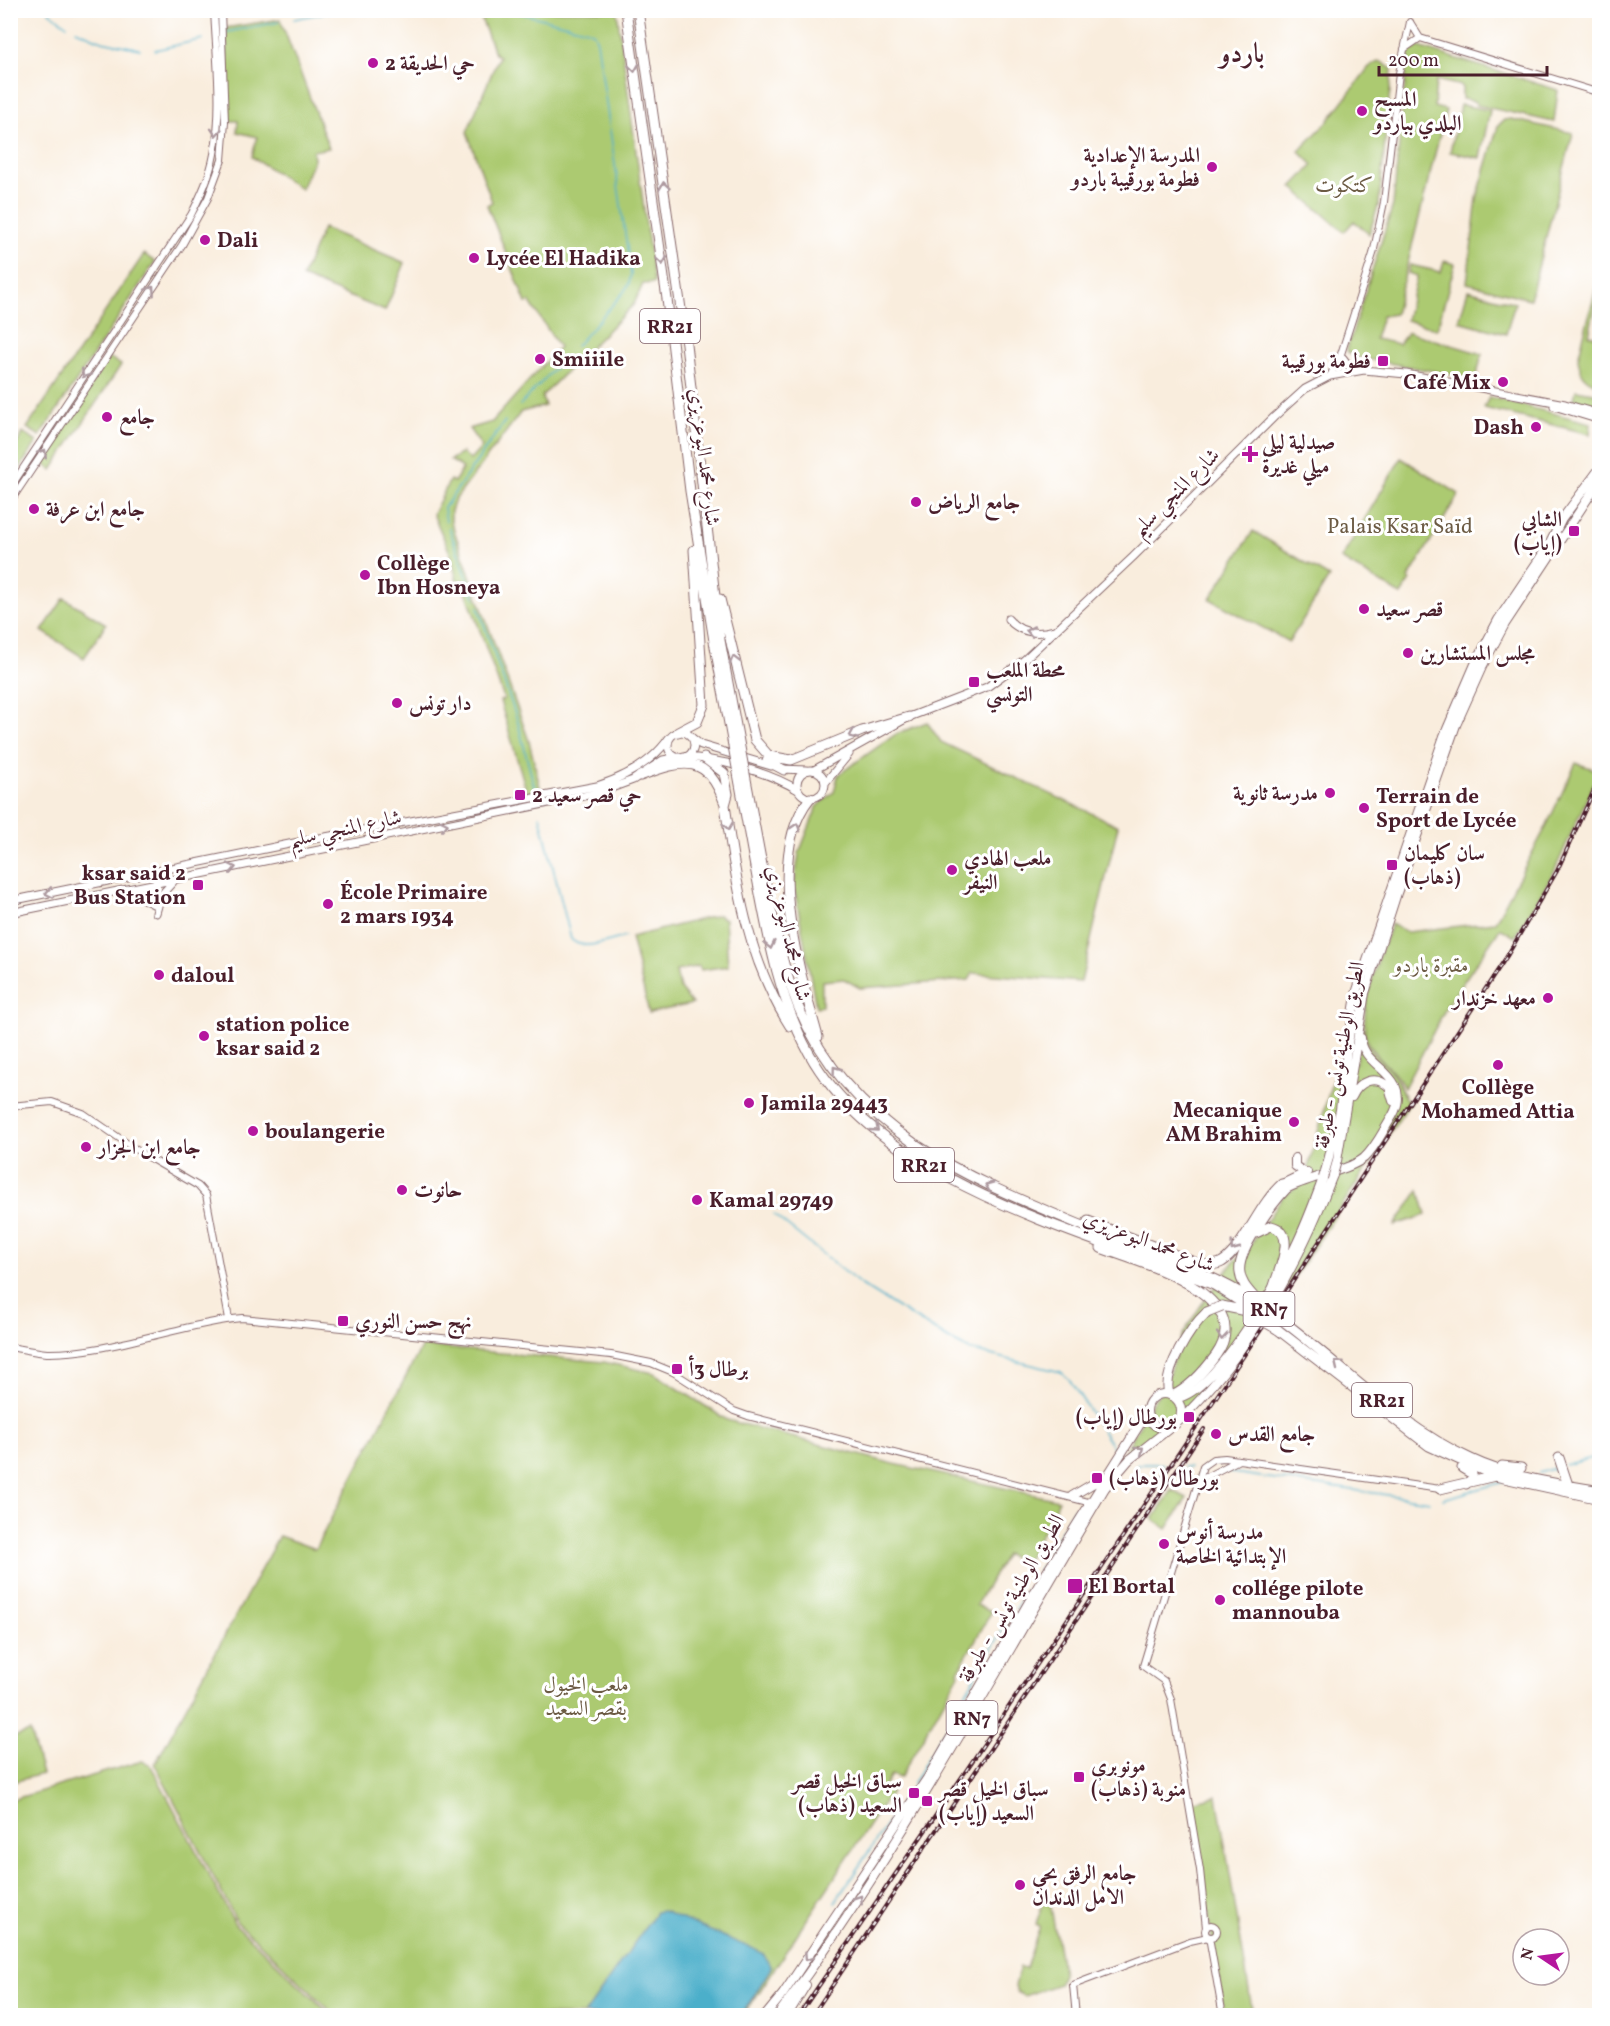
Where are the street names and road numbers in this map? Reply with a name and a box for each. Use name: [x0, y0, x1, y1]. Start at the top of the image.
road number: RR21: [640, 309, 700, 343]
street label: شارع محمد البوعزيزي: [679, 387, 726, 528]
street label: شارع المنجي سليم: [1125, 442, 1230, 547]
street label: شارع المنجي سليم: [286, 803, 406, 860]
street label: شارع محمد البوعزيزي: [756, 863, 817, 1005]
street label: الطريق الوطنية تونس - طبرقة: [1308, 959, 1373, 1151]
road number: RR21: [894, 1148, 954, 1182]
street label: شارع محمد البوعزيزي: [1078, 1204, 1218, 1283]
road number: RN7: [1244, 1292, 1294, 1326]
road number: RR21: [1352, 1383, 1412, 1417]
street label: الطريق الوطنية تونس - طبرقة: [952, 1509, 1072, 1688]
road number: RN7: [946, 1701, 998, 1735]

